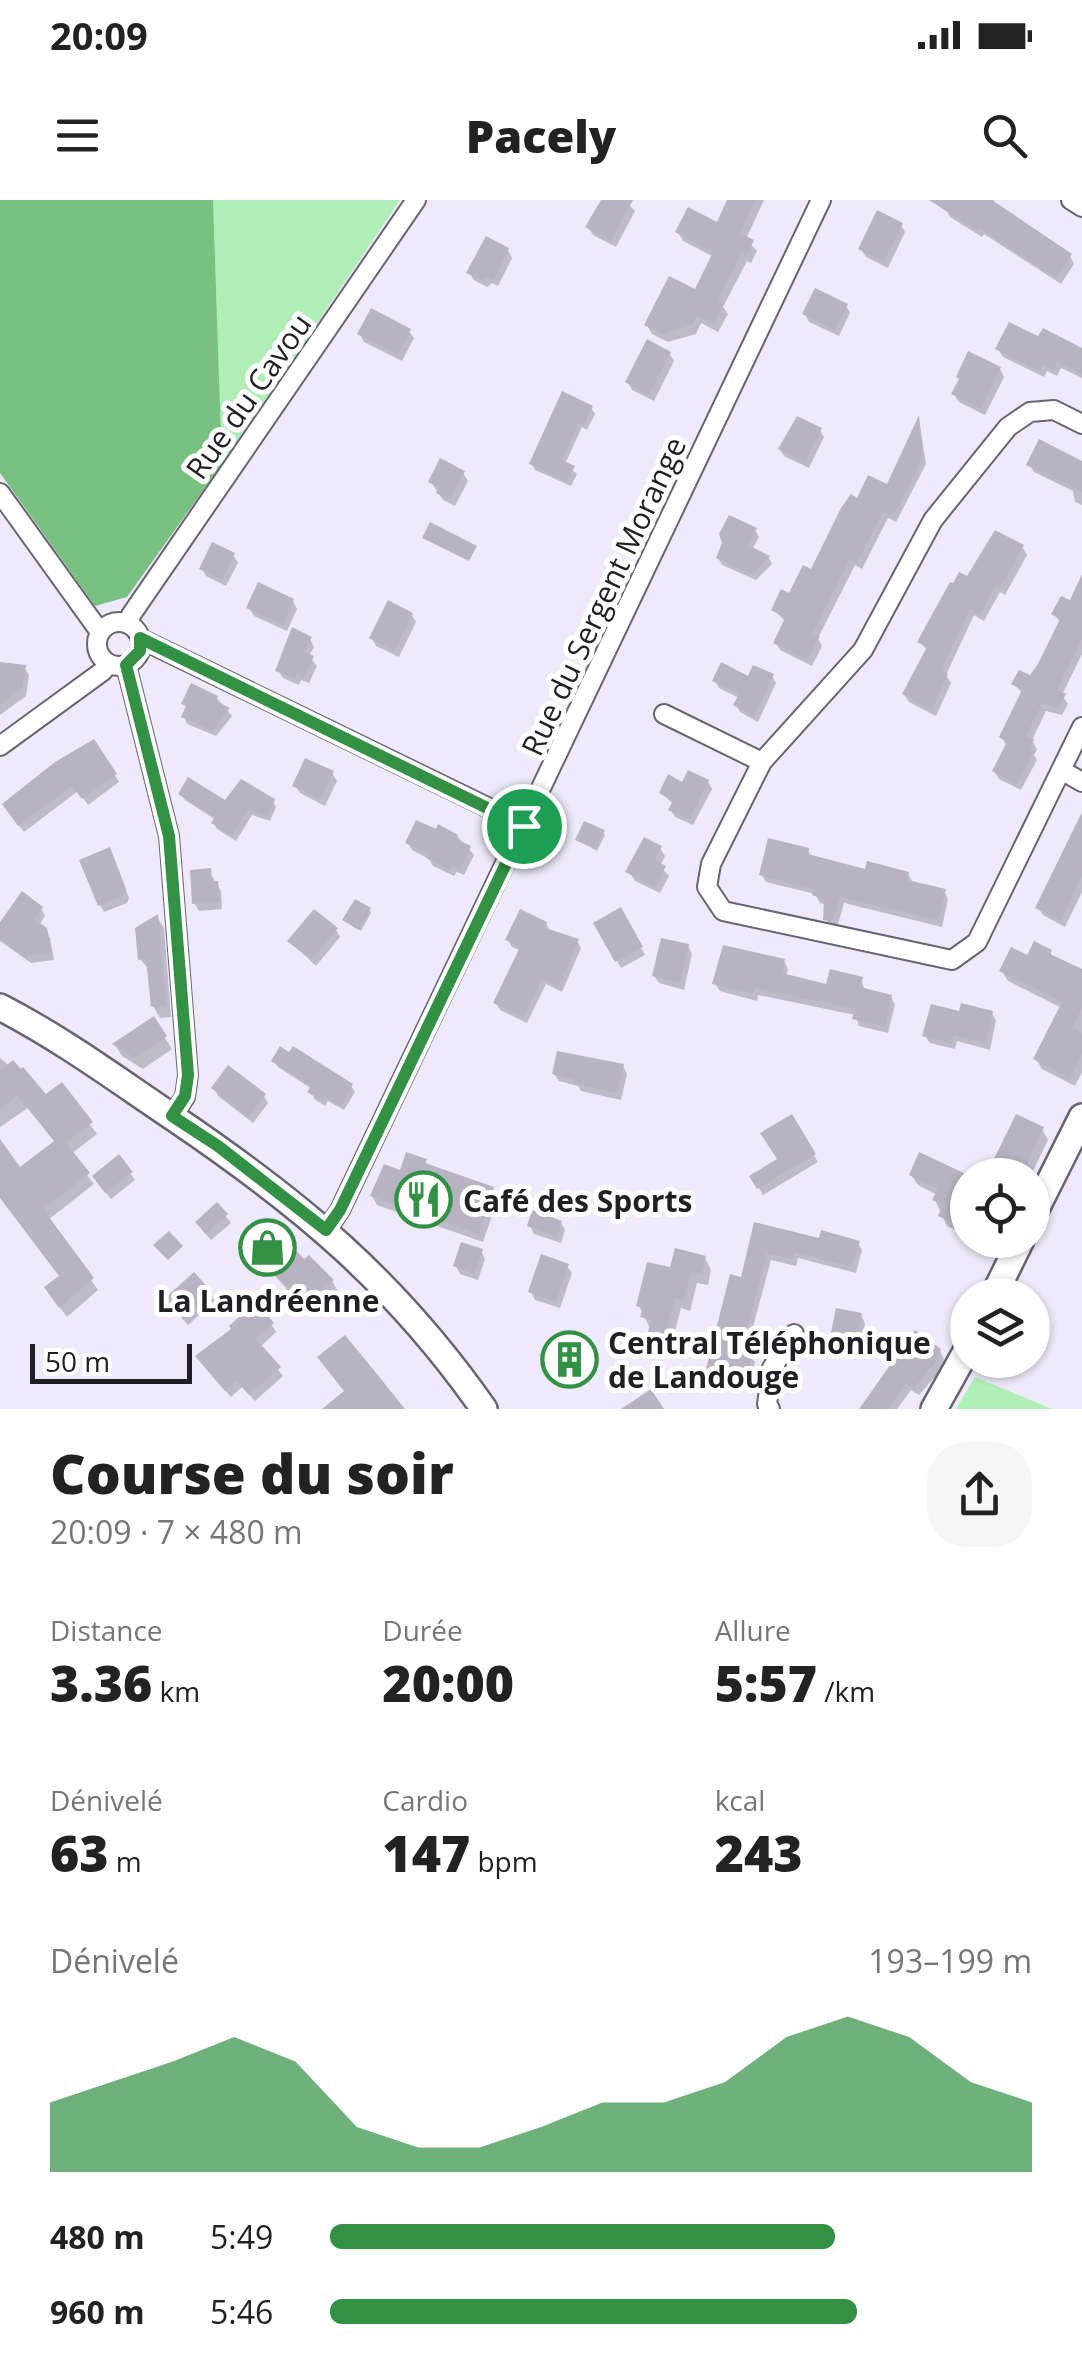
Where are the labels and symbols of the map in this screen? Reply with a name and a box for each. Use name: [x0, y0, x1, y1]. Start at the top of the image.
street label: Rue du Cavou: [176, 305, 320, 487]
street label: Rue du Sergent Morange: [511, 430, 695, 762]
pin: [482, 784, 567, 869]
restaurant icon: Café des Sports: [394, 1170, 454, 1230]
place label: Café des Sports: [463, 1180, 692, 1221]
shop icon: La Landréenne: [238, 1217, 298, 1277]
place label: La Landréenne: [157, 1280, 379, 1321]
place label: Central Téléphonique de Landouge: [608, 1322, 931, 1397]
building icon: Central Téléphonique de Landouge: [539, 1329, 599, 1389]
scale bar: [30, 1339, 192, 1384]

